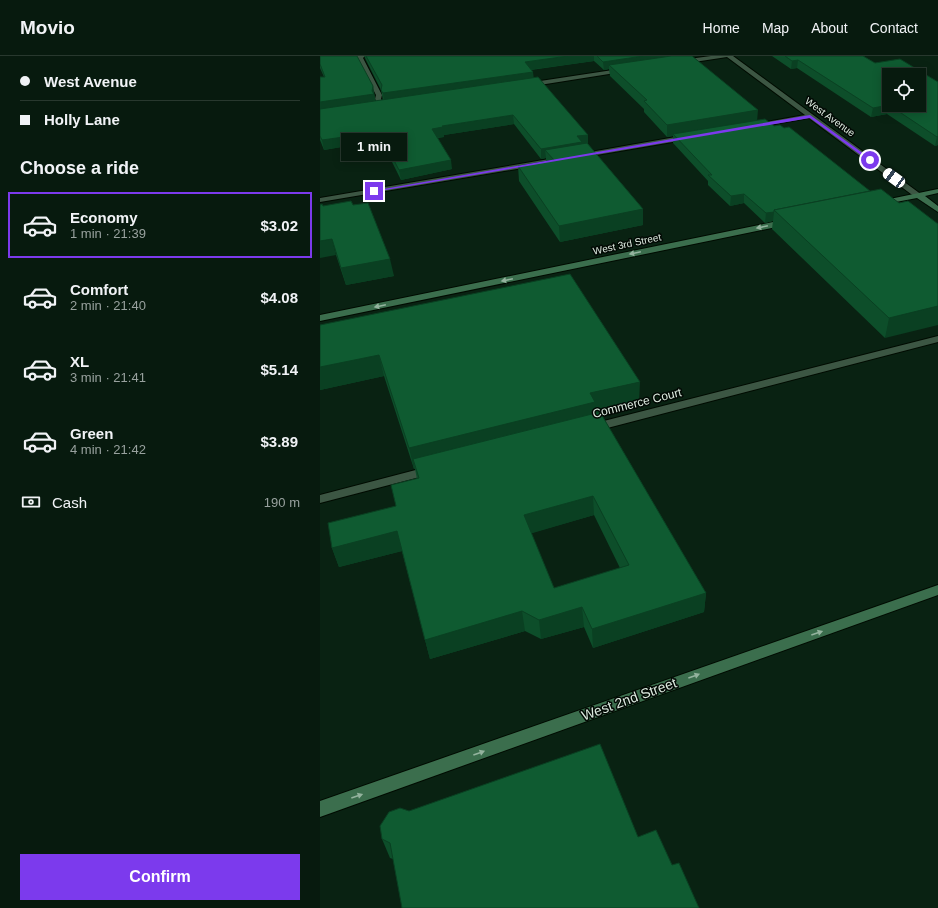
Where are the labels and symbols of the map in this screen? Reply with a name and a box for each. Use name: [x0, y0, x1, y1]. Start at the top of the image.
street label: West Avenue: [803, 95, 857, 139]
callout: 1 min: [341, 133, 407, 161]
route start: [861, 151, 879, 169]
car: [881, 166, 907, 190]
route end: [365, 182, 383, 200]
one-way arrow: [756, 225, 768, 231]
street label: West 3rd Street: [592, 231, 662, 257]
one-way arrow: [629, 251, 641, 257]
one-way arrow: [501, 277, 514, 283]
one-way arrow: [374, 303, 386, 309]
street label: Commerce Court: [591, 385, 684, 421]
one-way arrow: [811, 630, 823, 636]
one-way arrow: [689, 673, 701, 679]
street label: West 2nd Street: [579, 674, 679, 724]
one-way arrow: [474, 749, 486, 755]
one-way arrow: [351, 793, 363, 799]

